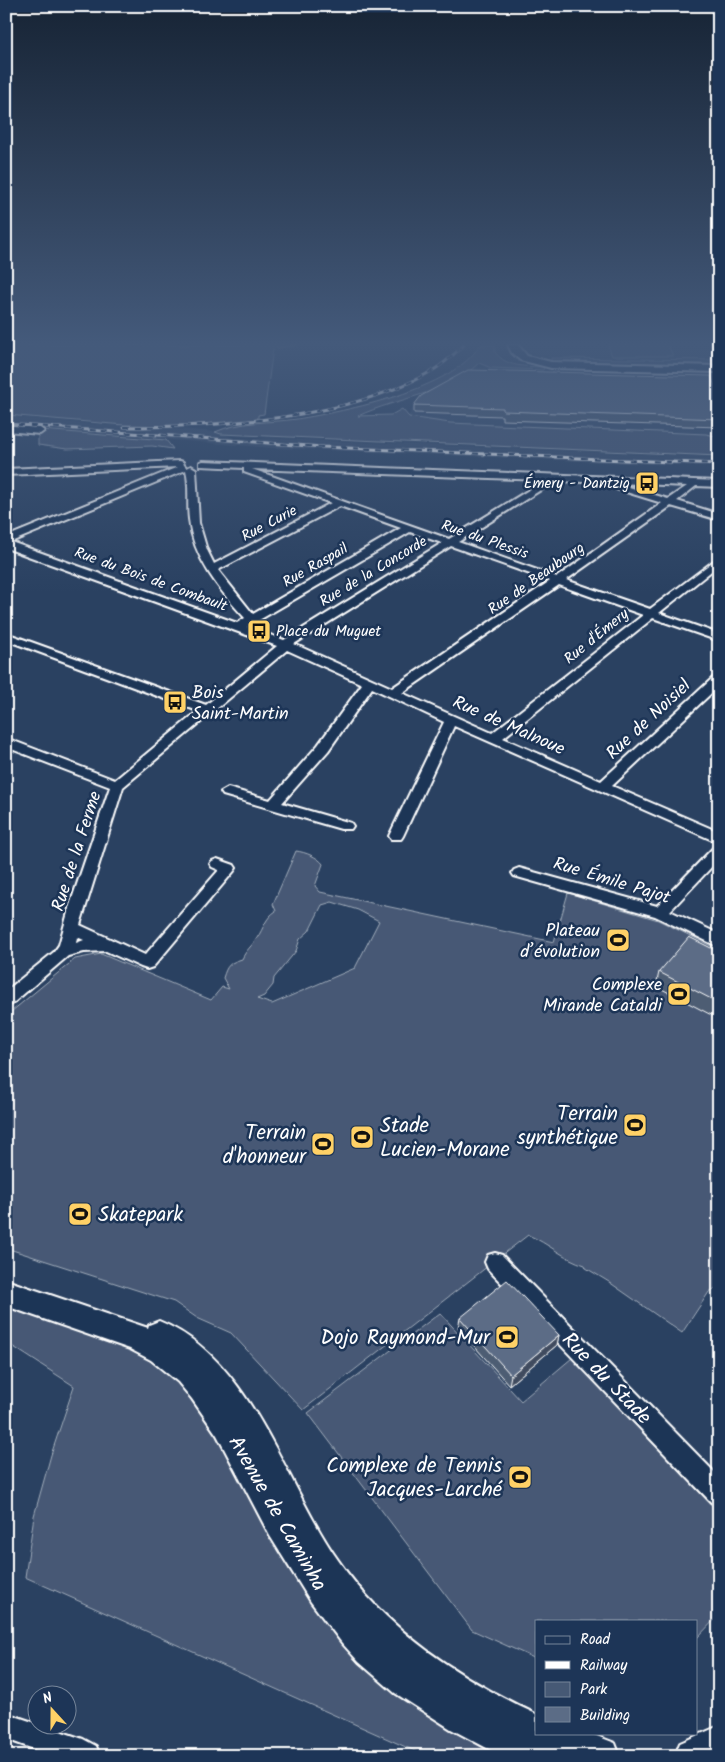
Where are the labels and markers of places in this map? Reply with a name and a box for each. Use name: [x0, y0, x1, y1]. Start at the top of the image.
bus stop icon: Émery - Dantzig: [634, 470, 660, 496]
place label: Émery - Dantzig: [524, 472, 630, 496]
bus stop icon: Place du Muguet: [246, 618, 272, 644]
place label: Place du Muguet: [276, 620, 381, 644]
place label: Bois Saint-Martin: [192, 679, 289, 729]
bus stop icon: Bois Saint-Martin: [162, 689, 188, 715]
place label: Plateau d’évolution: [520, 917, 600, 967]
sports icon: Plateau d’évolution: [605, 927, 631, 953]
place label: Complexe Mirande Cataldi: [543, 971, 663, 1021]
sports icon: Complexe Mirande Cataldi: [666, 981, 692, 1007]
place label: Terrain synthétique: [517, 1098, 619, 1155]
place label: Stade Lucien-Morane: [380, 1110, 510, 1167]
sports icon: Terrain synthétique: [622, 1112, 648, 1138]
place label: Terrain d'honneur: [223, 1117, 307, 1174]
sports icon: Stade Lucien-Morane: [349, 1124, 375, 1150]
sports icon: Terrain d'honneur: [310, 1131, 336, 1157]
place label: Skatepark: [98, 1199, 183, 1232]
sports icon: Skatepark: [67, 1201, 93, 1227]
place label: Dojo Raymond-Mur: [321, 1322, 491, 1355]
sports icon: Dojo Raymond-Mur: [494, 1324, 520, 1350]
place label: Complexe de Tennis Jacques-Larché: [326, 1450, 503, 1507]
sports icon: Complexe de Tennis Jacques-Larché: [507, 1464, 533, 1490]

